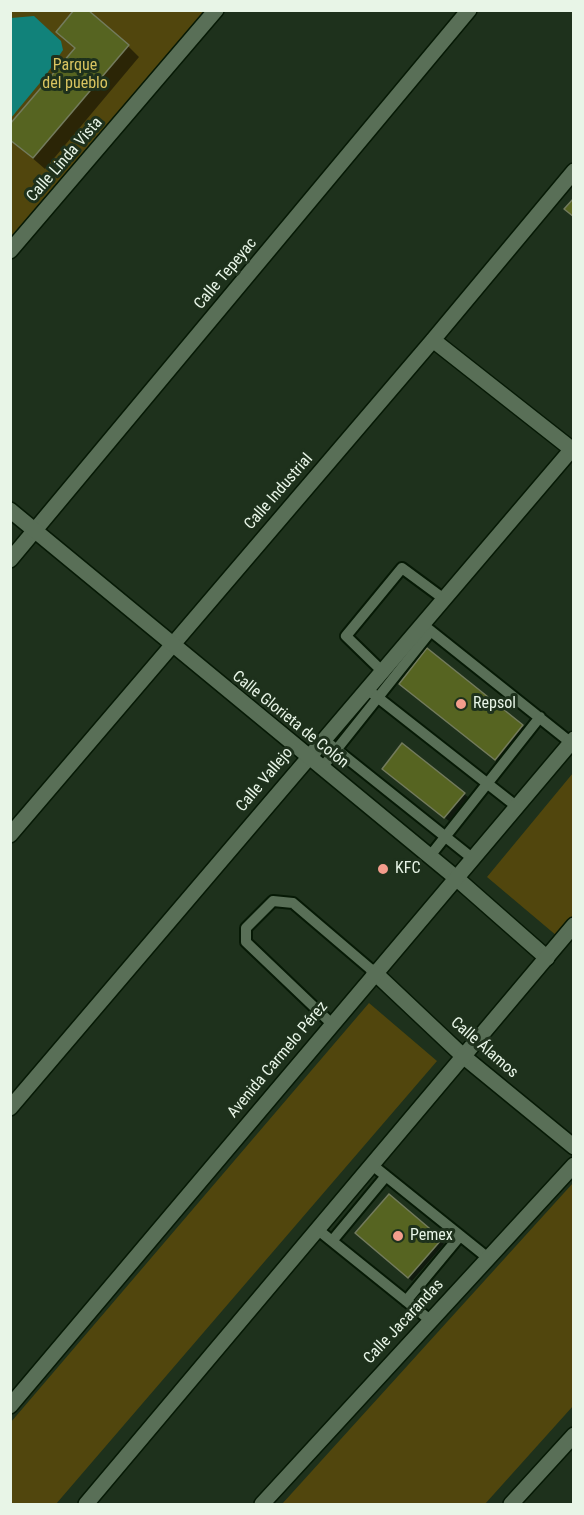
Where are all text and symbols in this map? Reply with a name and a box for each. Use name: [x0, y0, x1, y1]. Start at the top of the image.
park label: Parque del pueblo: [42, 56, 108, 94]
street label: Calle Linda Vista: [23, 114, 107, 206]
street label: Calle Tepeyac: [191, 234, 261, 314]
street label: Calle Industrial: [241, 450, 317, 534]
street label: Calle Glorieta de Colón: [228, 667, 352, 773]
place label: Repsol: [473, 694, 516, 714]
marker: Repsol: [454, 697, 468, 711]
street label: Calle Vallejo: [233, 744, 297, 816]
place label: KFC: [395, 859, 420, 879]
marker: KFC: [376, 862, 390, 876]
street label: Avenida Carmelo Pérez: [224, 998, 332, 1122]
street label: Calle Álamos: [446, 1013, 522, 1083]
place label: Pemex: [410, 1226, 453, 1246]
marker: Pemex: [391, 1229, 405, 1243]
street label: Calle Jacarandas: [360, 1276, 448, 1368]

